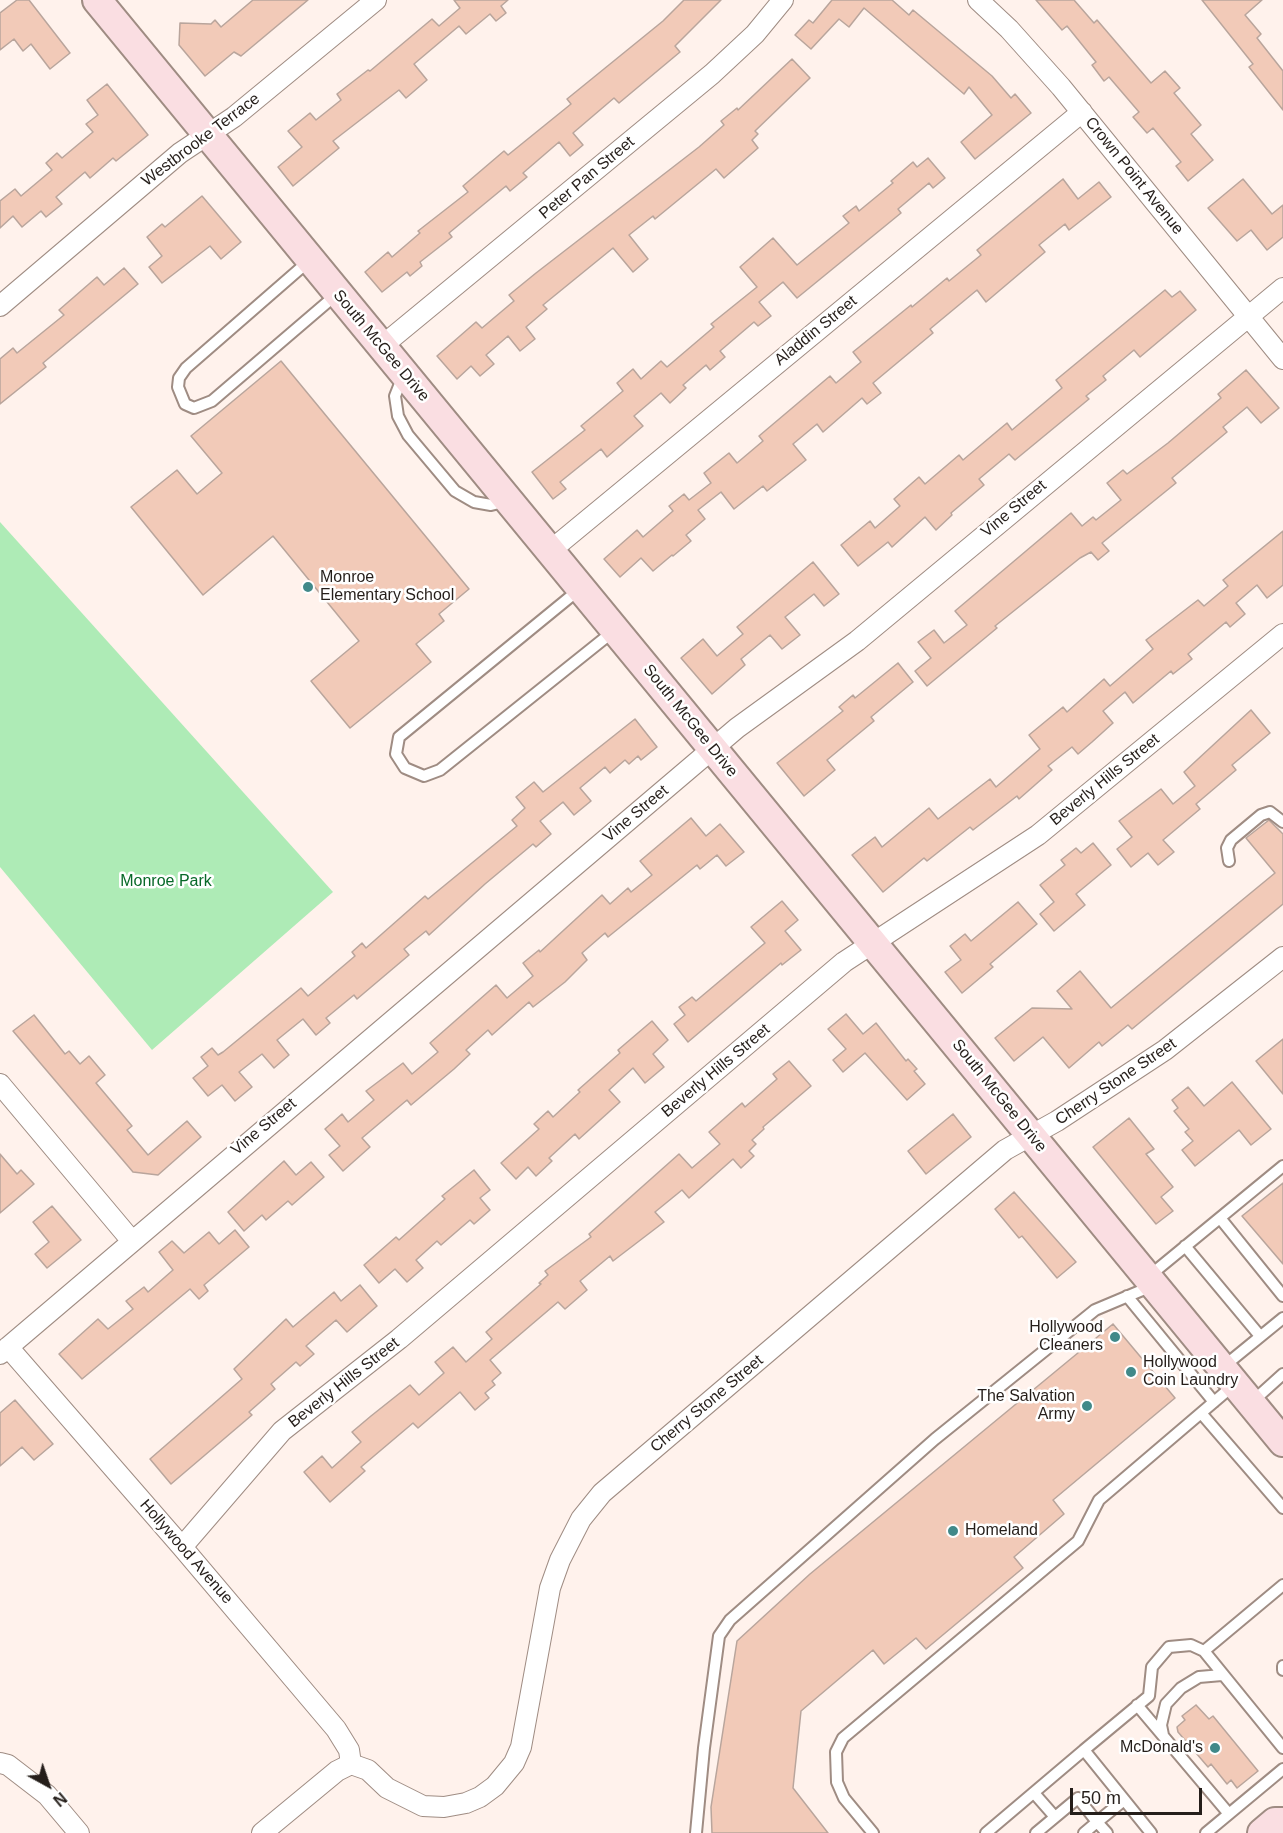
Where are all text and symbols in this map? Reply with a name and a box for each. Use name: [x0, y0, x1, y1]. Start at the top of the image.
street label: Westbrooke Terrace: [138, 89, 264, 191]
street label: Crown Point Avenue: [1081, 113, 1187, 239]
street label: Peter Pan Street: [536, 133, 638, 223]
street label: South McGee Drive: [329, 286, 433, 406]
street label: Aladdin Street: [771, 292, 861, 370]
street label: Vine Street: [978, 476, 1050, 542]
place label: Monroe Elementary School: [320, 568, 454, 606]
marker: Monroe Elementary School: [301, 580, 315, 594]
street label: South McGee Drive: [639, 661, 741, 781]
street label: Beverly Hills Street: [1046, 730, 1164, 830]
street label: Vine Street: [600, 781, 672, 847]
park label: Monroe Park: [120, 872, 212, 892]
street label: Beverly Hills Street: [658, 1020, 774, 1122]
street label: Cherry Stone Street: [1052, 1035, 1180, 1129]
street label: South McGee Drive: [948, 1036, 1050, 1156]
street label: Vine Street: [228, 1094, 300, 1160]
place label: Hollywood Cleaners: [1029, 1318, 1103, 1356]
marker: Hollywood Cleaners: [1108, 1330, 1122, 1344]
street label: Beverly Hills Street: [285, 1334, 403, 1432]
street label: Cherry Stone Street: [647, 1351, 767, 1457]
place label: Hollywood Coin Laundry: [1143, 1353, 1238, 1391]
marker: Hollywood Coin Laundry: [1124, 1365, 1138, 1379]
place label: The Salvation Army: [977, 1387, 1075, 1425]
marker: The Salvation Army: [1080, 1399, 1094, 1413]
street label: Hollywood Avenue: [135, 1496, 237, 1608]
place label: Homeland: [965, 1521, 1038, 1541]
marker: Homeland: [946, 1524, 960, 1538]
place label: McDonald's: [1120, 1738, 1203, 1758]
marker: McDonald's: [1208, 1741, 1222, 1755]
north arrow: [18, 1755, 78, 1815]
scale bar: [1073, 1776, 1205, 1814]
text: 50 m: [1081, 1788, 1121, 1808]
text: N: [50, 1789, 70, 1809]

